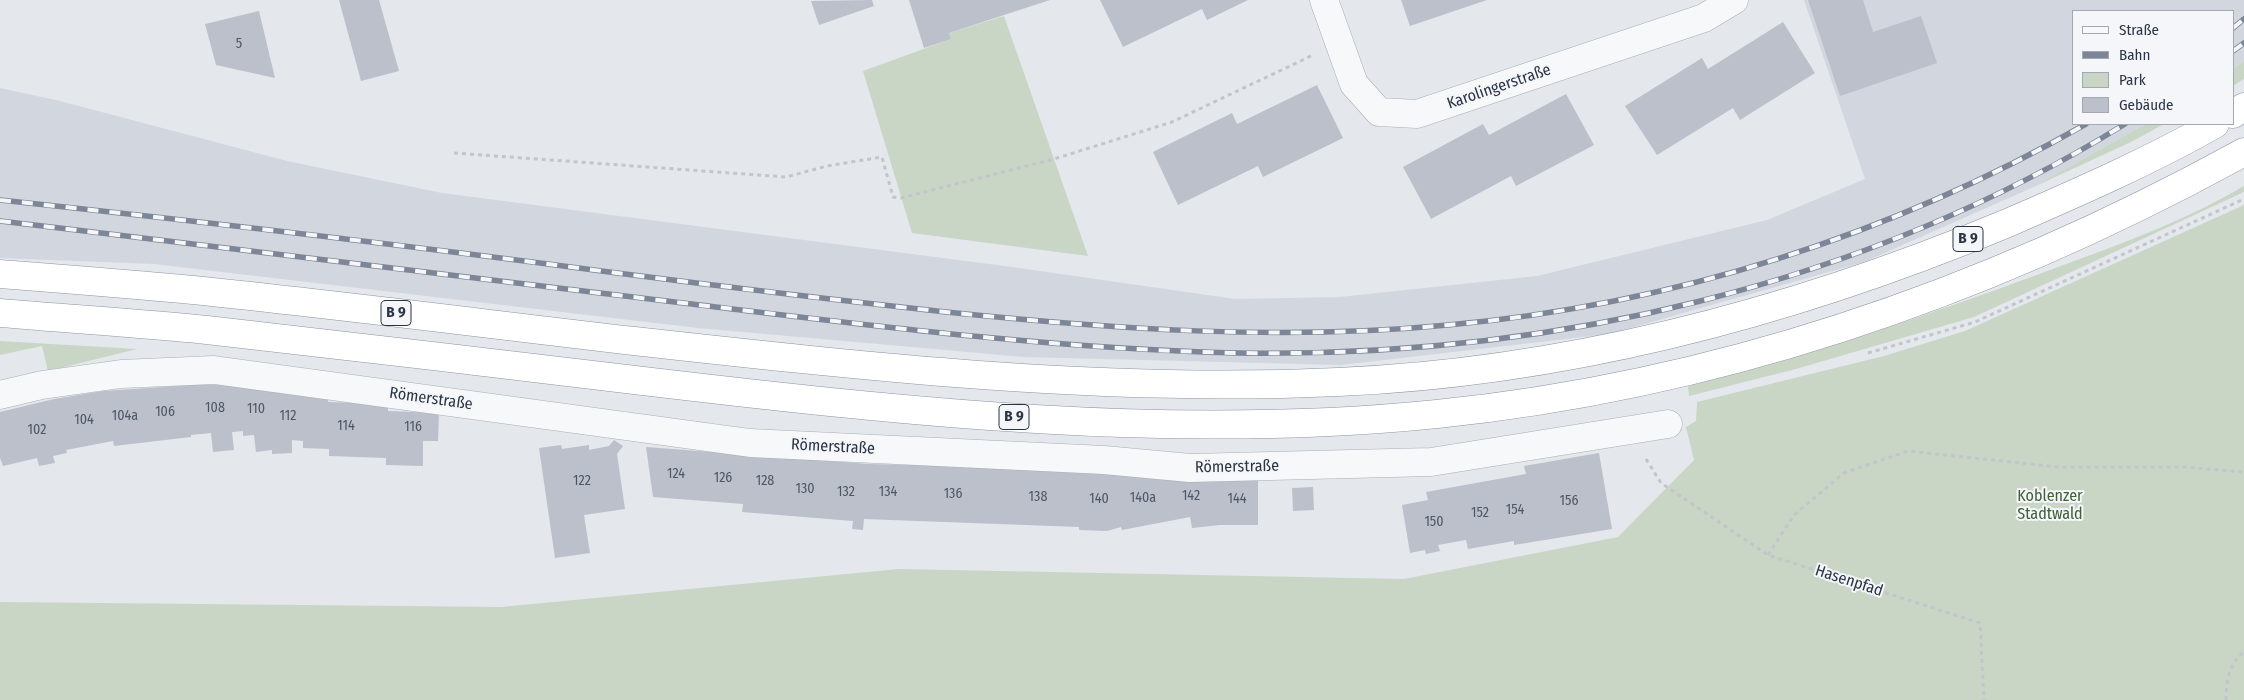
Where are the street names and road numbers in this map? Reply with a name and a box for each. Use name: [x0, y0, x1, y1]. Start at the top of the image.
street label: Karolingerstraße: [1445, 60, 1553, 114]
road number: B 9: [1953, 226, 1983, 252]
road number: B 9: [381, 300, 411, 326]
street label: Römerstraße: [388, 384, 474, 414]
road number: B 9: [999, 404, 1029, 430]
street label: Römerstraße: [791, 435, 875, 459]
street label: Römerstraße: [1195, 457, 1279, 477]
street label: Hasenpfad: [1813, 561, 1885, 601]

